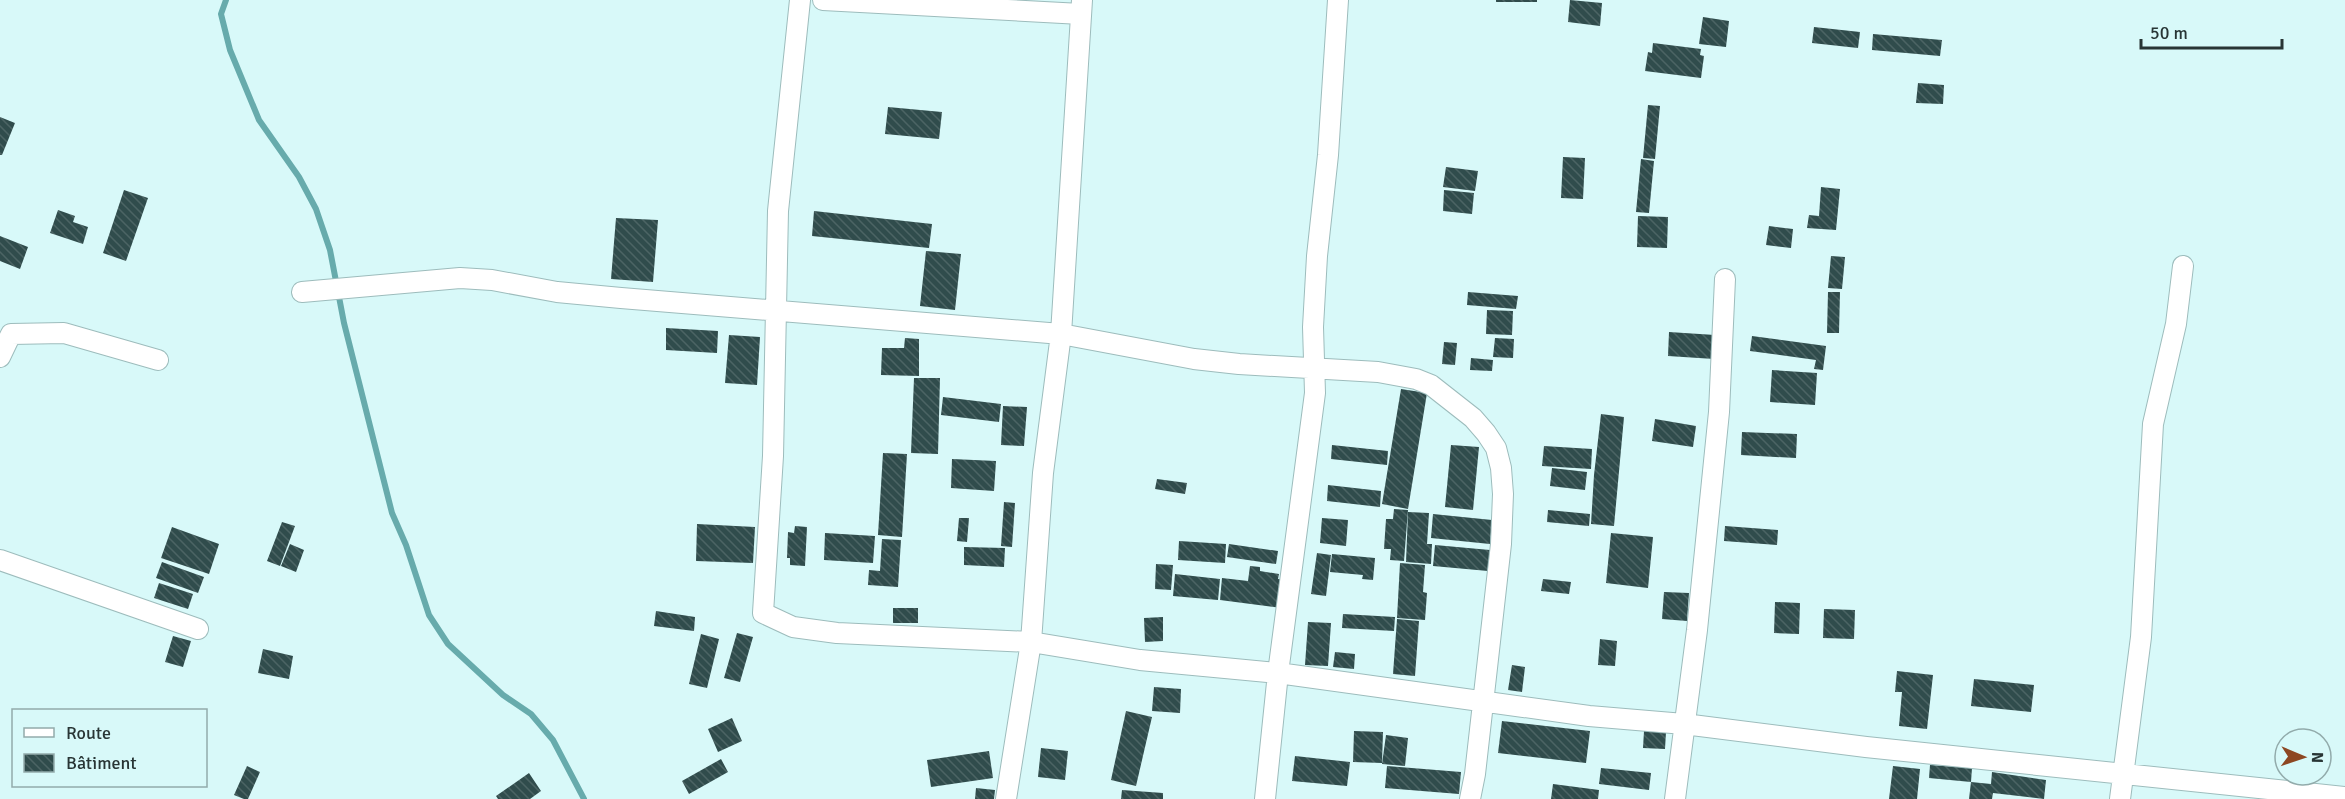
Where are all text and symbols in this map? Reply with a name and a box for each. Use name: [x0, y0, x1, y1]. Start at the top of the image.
scale bar: [2141, 12, 2282, 50]
text: 50 m: [2150, 22, 2188, 44]
legend: [12, 709, 207, 787]
text: Route: [66, 722, 111, 744]
north arrow: [2273, 727, 2333, 787]
text: Bâtiment: [66, 752, 137, 774]
text: N: [2307, 752, 2327, 763]

